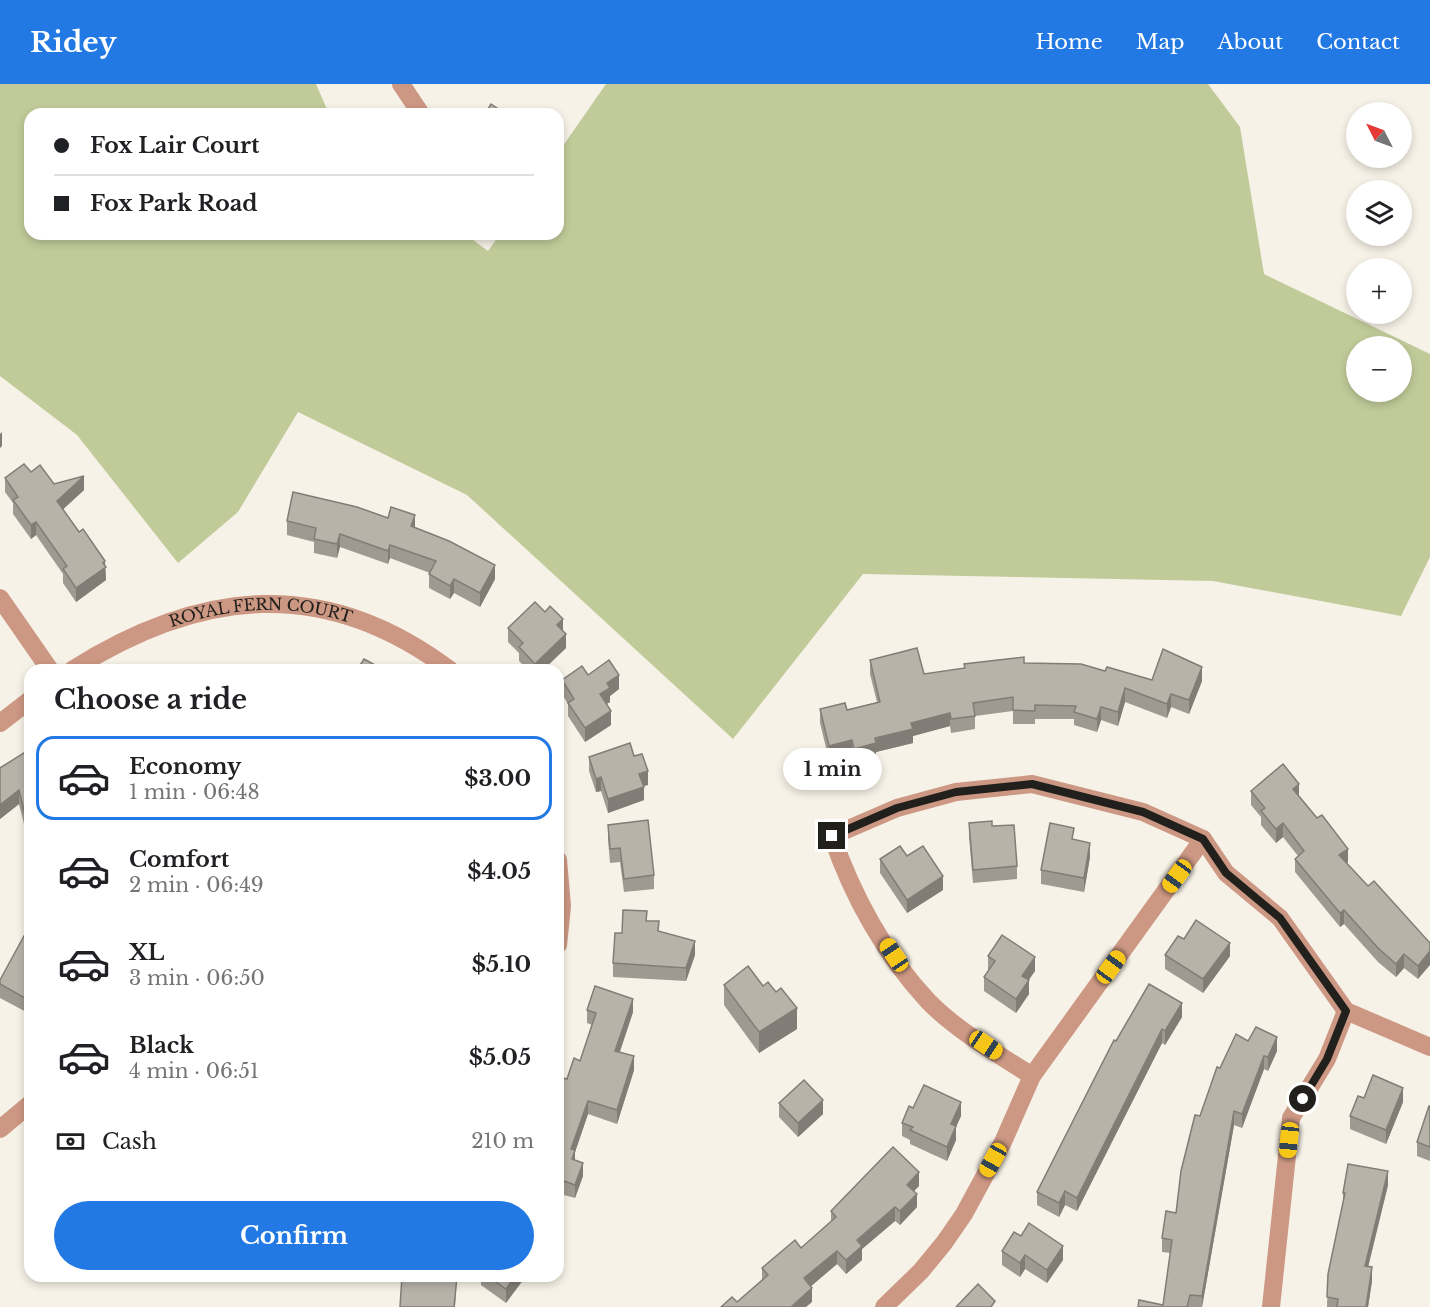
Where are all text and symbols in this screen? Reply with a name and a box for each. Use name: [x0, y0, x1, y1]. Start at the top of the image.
text: Ridey: [30, 25, 116, 60]
text: Home: [1036, 29, 1103, 55]
text: Map: [1136, 29, 1184, 55]
text: About: [1217, 29, 1283, 55]
text: Contact: [1316, 29, 1400, 55]
north arrow: [1346, 102, 1412, 168]
map controls: [1346, 102, 1412, 402]
text: Fox Lair Court: [90, 132, 259, 159]
button: layers: [1346, 180, 1412, 246]
text: Fox Park Road: [90, 190, 258, 217]
button: +: [1346, 258, 1412, 324]
button: −: [1346, 336, 1412, 402]
street label: ROYAL FERN COURT: [166, 594, 355, 631]
text: Choose a ride: [54, 683, 247, 716]
callout: 1 min: [782, 749, 882, 791]
icon: car: [57, 751, 111, 805]
text: Economy: [129, 753, 241, 780]
text: 1 min: [804, 757, 861, 781]
text: $3.00: [464, 765, 531, 792]
text: 1 min · 06:48: [129, 780, 260, 804]
route end: [818, 822, 845, 849]
icon: car: [57, 844, 111, 898]
text: Comfort: [129, 846, 229, 873]
car: [1159, 856, 1195, 896]
text: $4.05: [467, 858, 531, 885]
text: 2 min · 06:49: [129, 873, 264, 897]
car: [876, 935, 912, 975]
icon: car: [57, 937, 111, 991]
text: XL: [129, 939, 164, 966]
car: [1093, 947, 1129, 987]
text: $5.10: [472, 951, 531, 978]
text: 3 min · 06:50: [129, 966, 265, 990]
car: [966, 1027, 1006, 1063]
icon: car: [57, 1030, 111, 1084]
text: Black: [129, 1032, 194, 1059]
text: $5.05: [469, 1044, 531, 1071]
text: 4 min · 06:51: [129, 1059, 259, 1083]
route start: [1289, 1085, 1316, 1112]
car: [1278, 1121, 1300, 1159]
icon: cash: [54, 1125, 87, 1158]
text: Cash: [102, 1128, 157, 1155]
text: 210 m: [471, 1129, 534, 1153]
car: [976, 1140, 1010, 1180]
button: Confirm: [54, 1201, 534, 1270]

